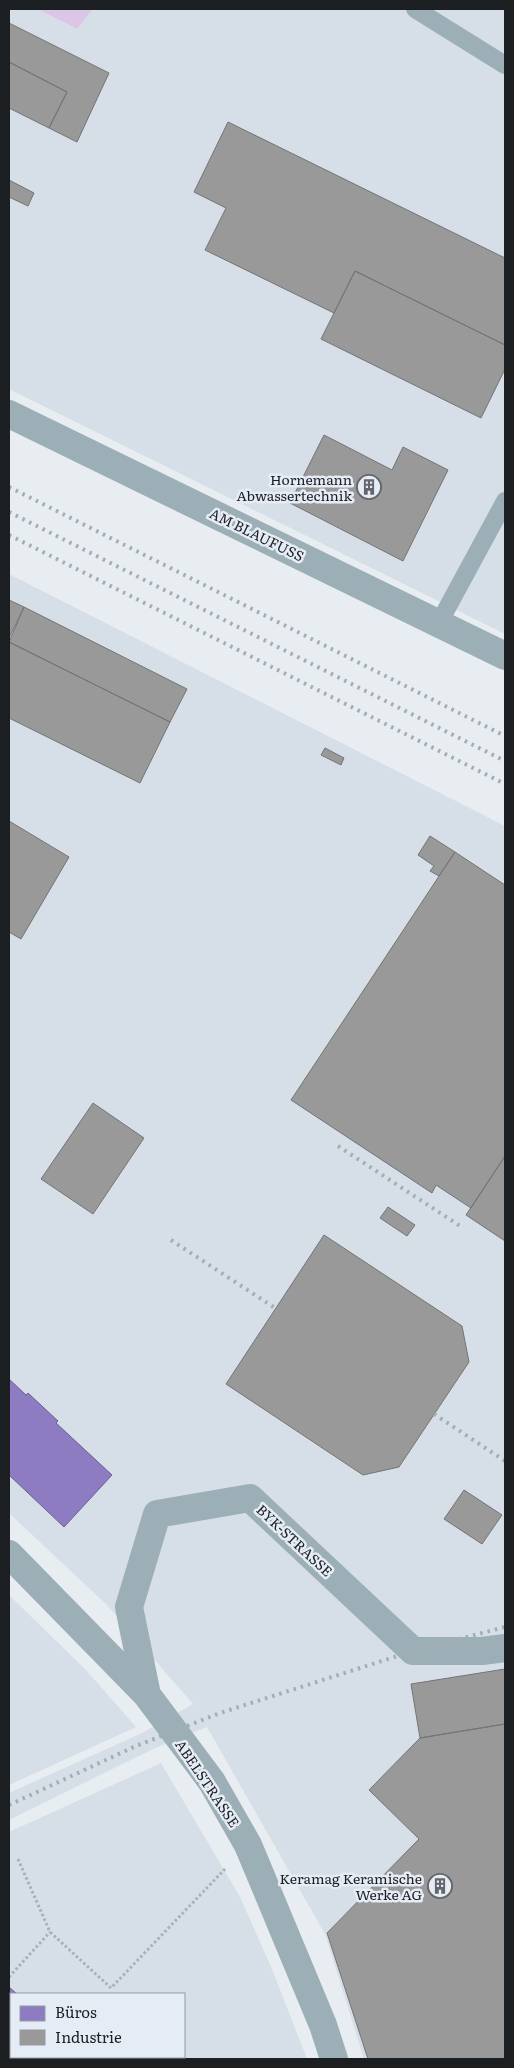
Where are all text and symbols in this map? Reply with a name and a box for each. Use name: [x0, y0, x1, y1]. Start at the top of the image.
place label: Hornemann Abwassertechnik: [237, 469, 352, 505]
building icon: Hornemann Abwassertechnik: [356, 474, 382, 500]
street label: AM BLAUFUSS: [207, 503, 307, 565]
street label: BYK-STRASSE: [253, 1499, 338, 1581]
street label: ABELSTRASSE: [171, 1735, 245, 1831]
place label: Keramag Keramische Werke AG: [279, 1868, 422, 1904]
building icon: Keramag Keramische Werke AG: [427, 1873, 453, 1899]
legend: [10, 1993, 185, 2058]
text: Büros: [55, 2000, 97, 2023]
text: Industrie: [55, 2025, 122, 2048]

